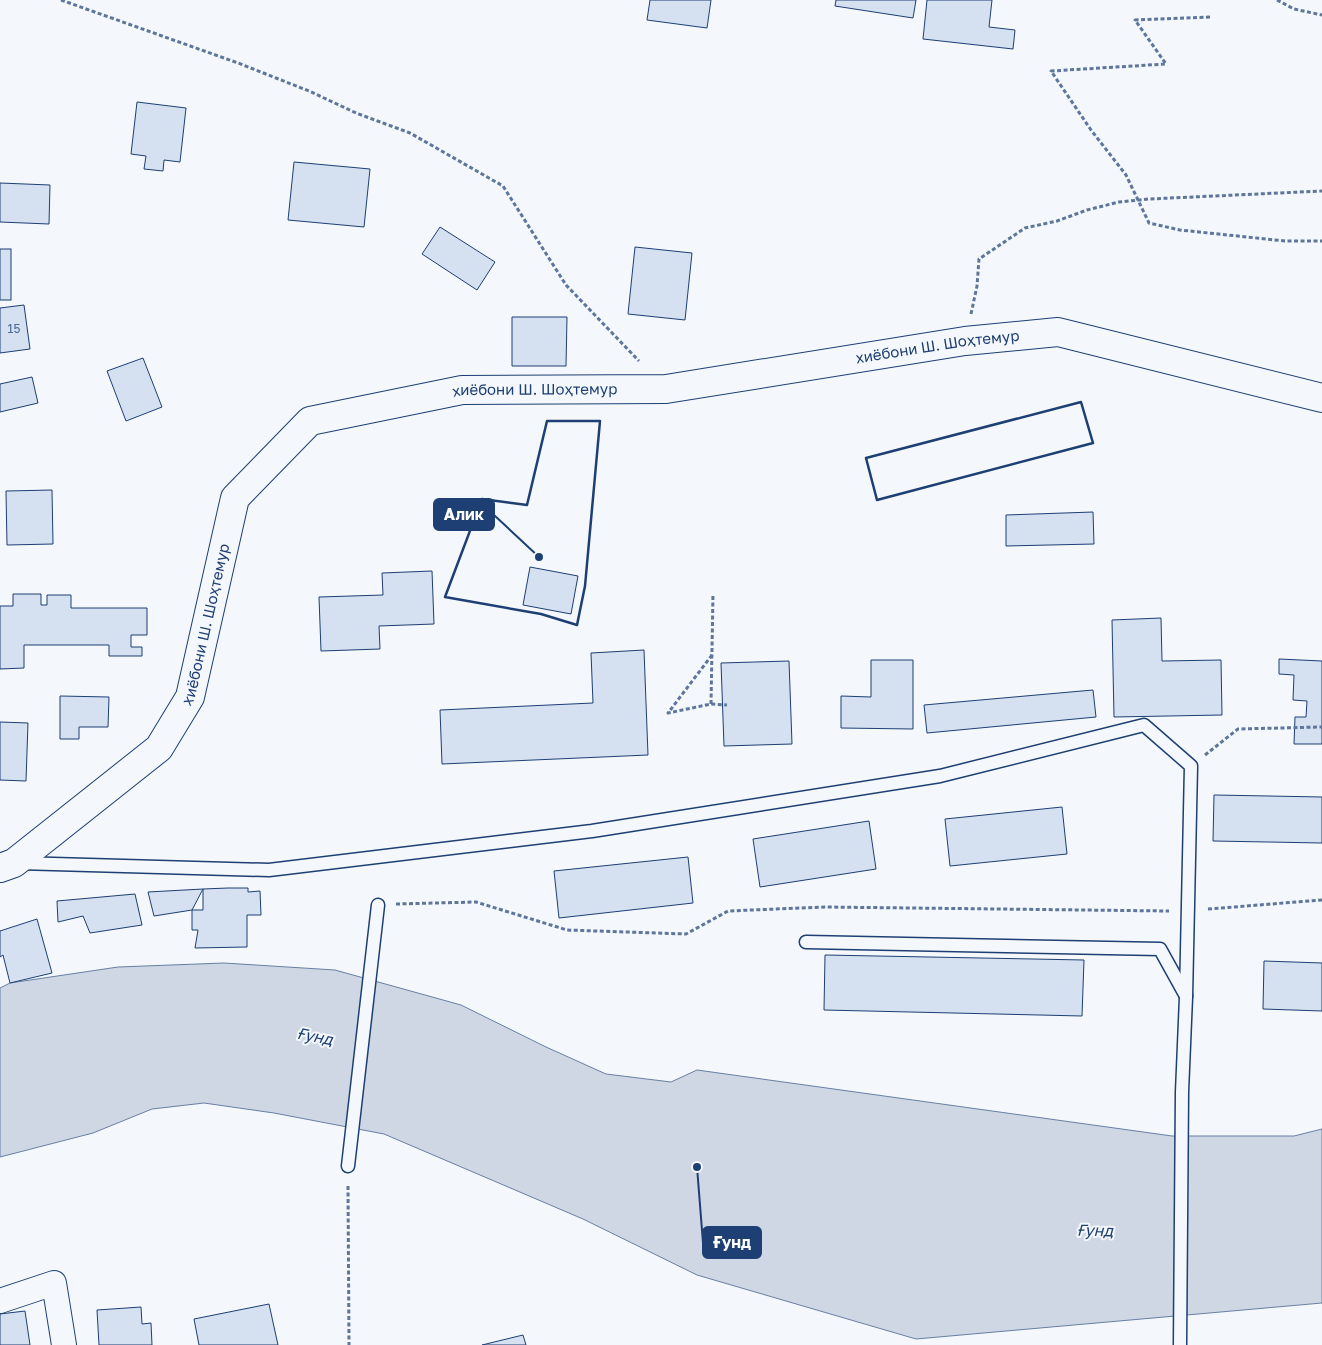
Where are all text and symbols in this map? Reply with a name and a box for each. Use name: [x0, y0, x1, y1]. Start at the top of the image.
house number: 15: [8, 321, 20, 336]
street label: хиёбони Ш. Шоҳтемур: [854, 326, 1020, 366]
street label: хиёбони Ш. Шоҳтемур: [450, 379, 617, 400]
callout: Алик: [434, 499, 494, 530]
text: Алик: [444, 504, 485, 524]
street label: хиёбони Ш. Шоҳтемур: [177, 542, 232, 708]
water label: Ғунд: [295, 1023, 336, 1050]
water label: Ғунд: [1077, 1220, 1115, 1240]
callout: Ғунд: [703, 1227, 761, 1258]
text: Ғунд: [713, 1232, 751, 1252]

